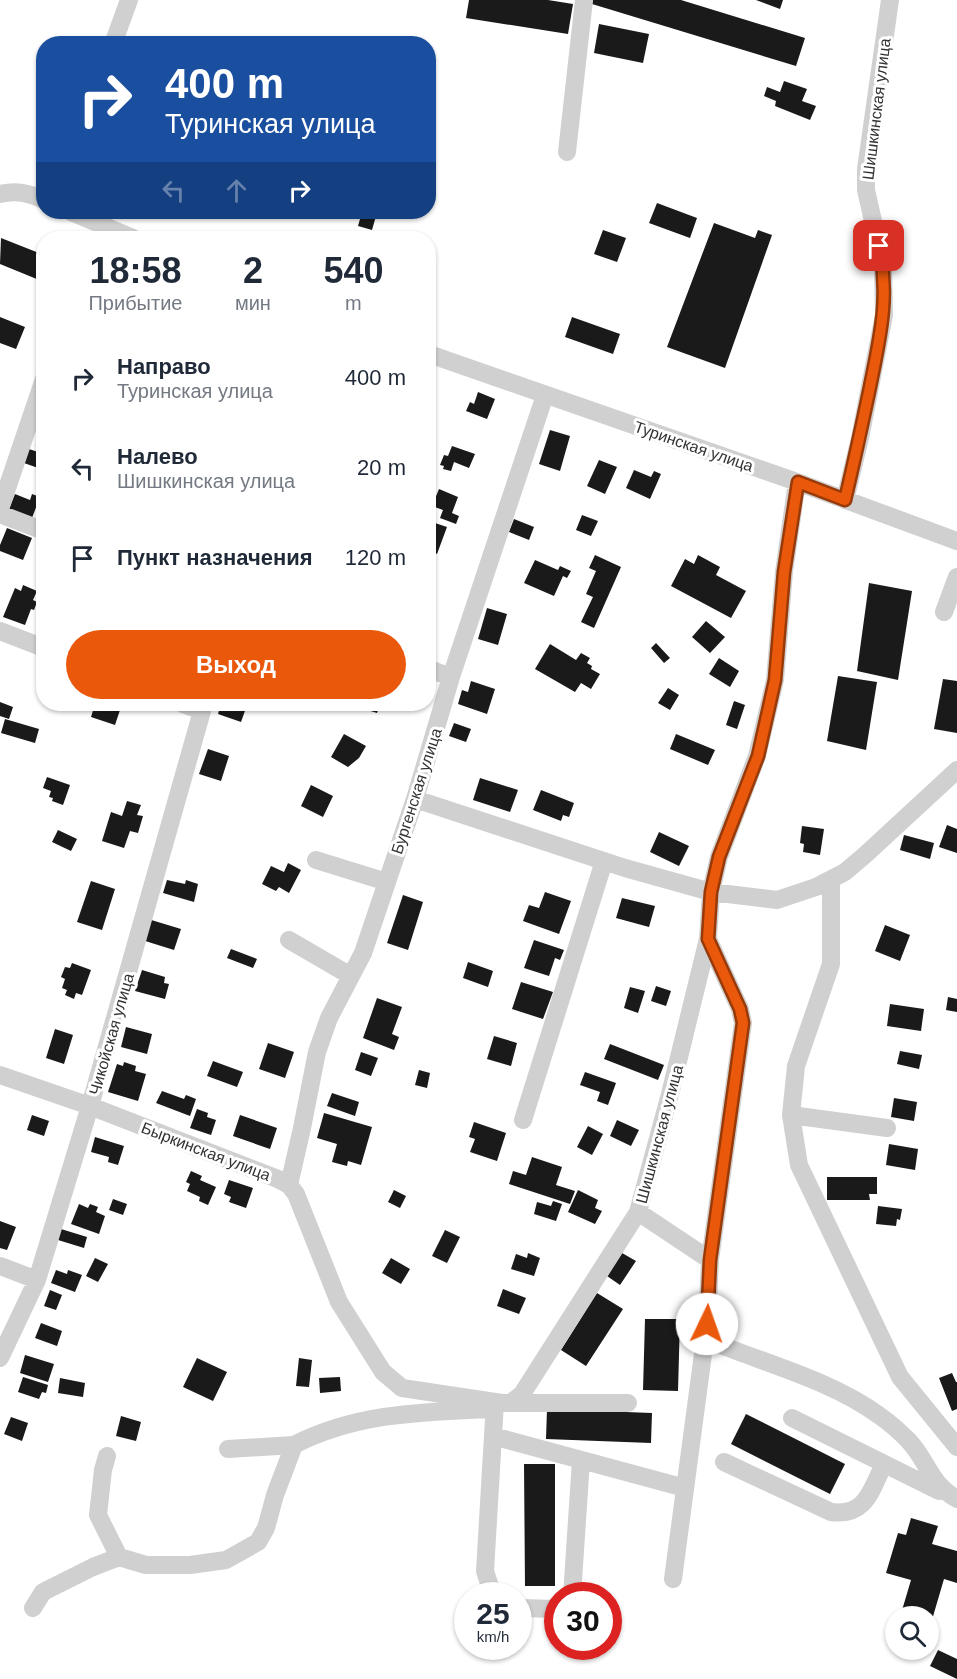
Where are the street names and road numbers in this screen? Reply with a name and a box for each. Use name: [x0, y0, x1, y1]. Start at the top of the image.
street label: Шишкинская улица: [859, 37, 894, 181]
street label: Туринская улица: [632, 418, 756, 475]
street label: Бургенская улица: [388, 726, 445, 856]
street label: Чикойская улица: [86, 971, 137, 1097]
street label: Шишкинская улица: [633, 1063, 686, 1205]
street label: Быркинская улица: [139, 1119, 273, 1184]

